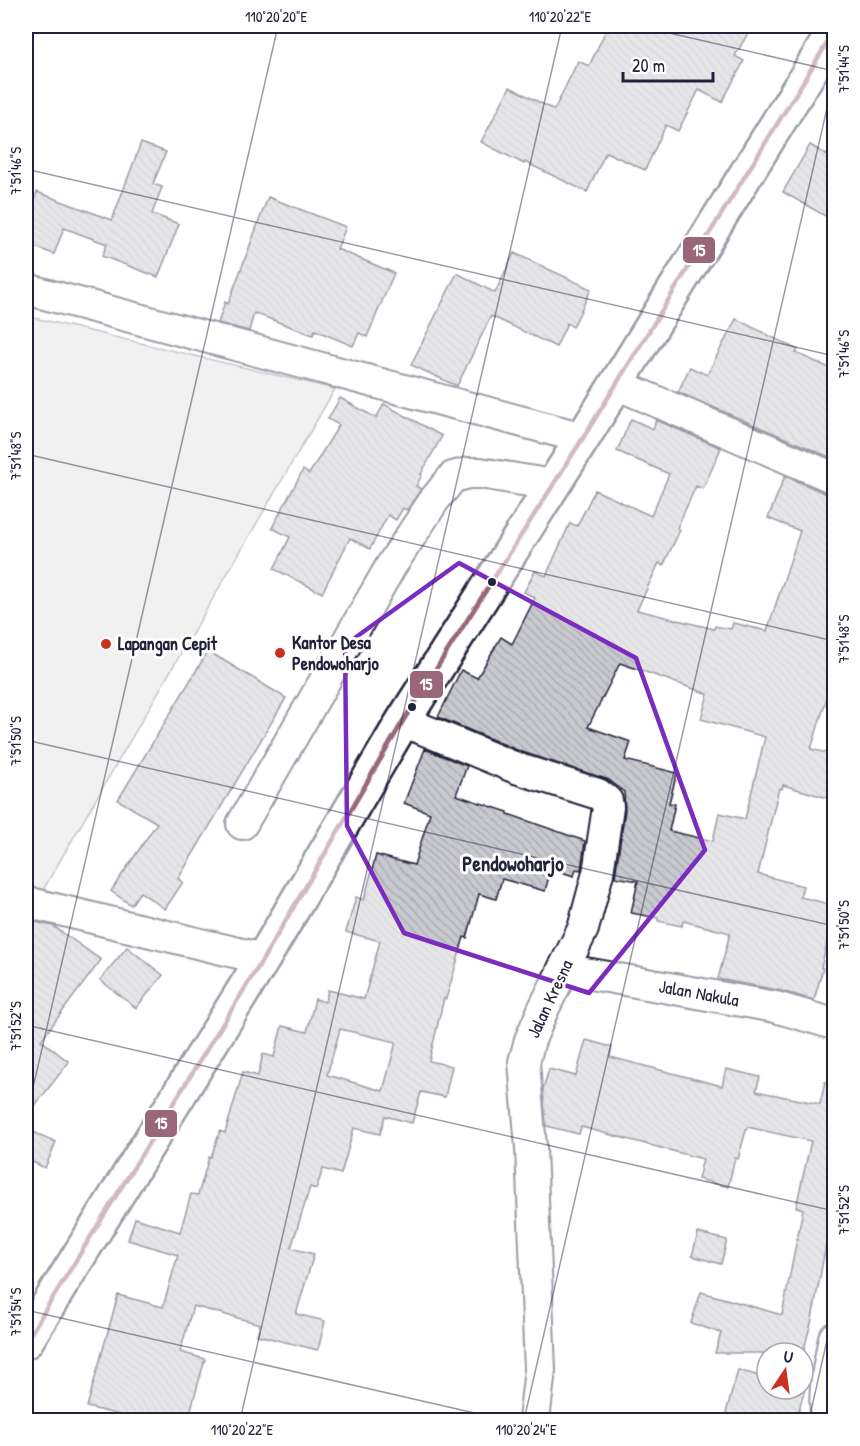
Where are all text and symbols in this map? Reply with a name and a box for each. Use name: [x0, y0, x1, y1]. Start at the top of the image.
text: 110°20'20"E: [245, 6, 307, 27]
text: 110°20'22"E: [529, 6, 592, 27]
scale bar: [623, 45, 713, 83]
text: 7°51'44"S: [833, 45, 854, 93]
text: 20 m: [632, 53, 665, 78]
text: 7°51'46"S: [5, 147, 26, 195]
line badge: 15: [682, 236, 716, 264]
text: 15: [693, 239, 706, 261]
text: 7°51'46"S: [833, 330, 854, 378]
text: 7°51'48"S: [5, 432, 26, 480]
unlabelled marker: [486, 576, 498, 588]
text: 7°51'48"S: [833, 615, 854, 663]
place label: Kantor Desa Pendowoharjo: [292, 630, 380, 676]
place label: Lapangan Cepit: [118, 631, 218, 657]
marker: Lapangan Cepit: [99, 637, 113, 651]
marker: Kantor Desa Pendowoharjo: [273, 646, 287, 660]
line badge: 15: [409, 670, 444, 699]
text: 15: [420, 673, 433, 695]
unlabelled marker: [406, 701, 418, 713]
text: 7°51'50"S: [5, 716, 26, 766]
district label: Pendowoharjo: [462, 849, 564, 878]
text: 7°51'50"S: [833, 900, 854, 950]
street label: Jalan Kresna: [521, 956, 579, 1042]
street label: Jalan Nakula: [657, 973, 741, 1012]
text: 7°51'52"S: [5, 1001, 26, 1051]
line badge: 15: [144, 1109, 178, 1138]
text: 15: [155, 1112, 168, 1134]
text: 7°51'52"S: [833, 1185, 854, 1235]
text: 7°51'54"S: [5, 1288, 26, 1336]
north arrow: [755, 1341, 815, 1401]
text: U: [782, 1345, 795, 1368]
text: 110°20'22"E: [211, 1419, 274, 1440]
text: 110°20'24"E: [495, 1419, 557, 1440]

